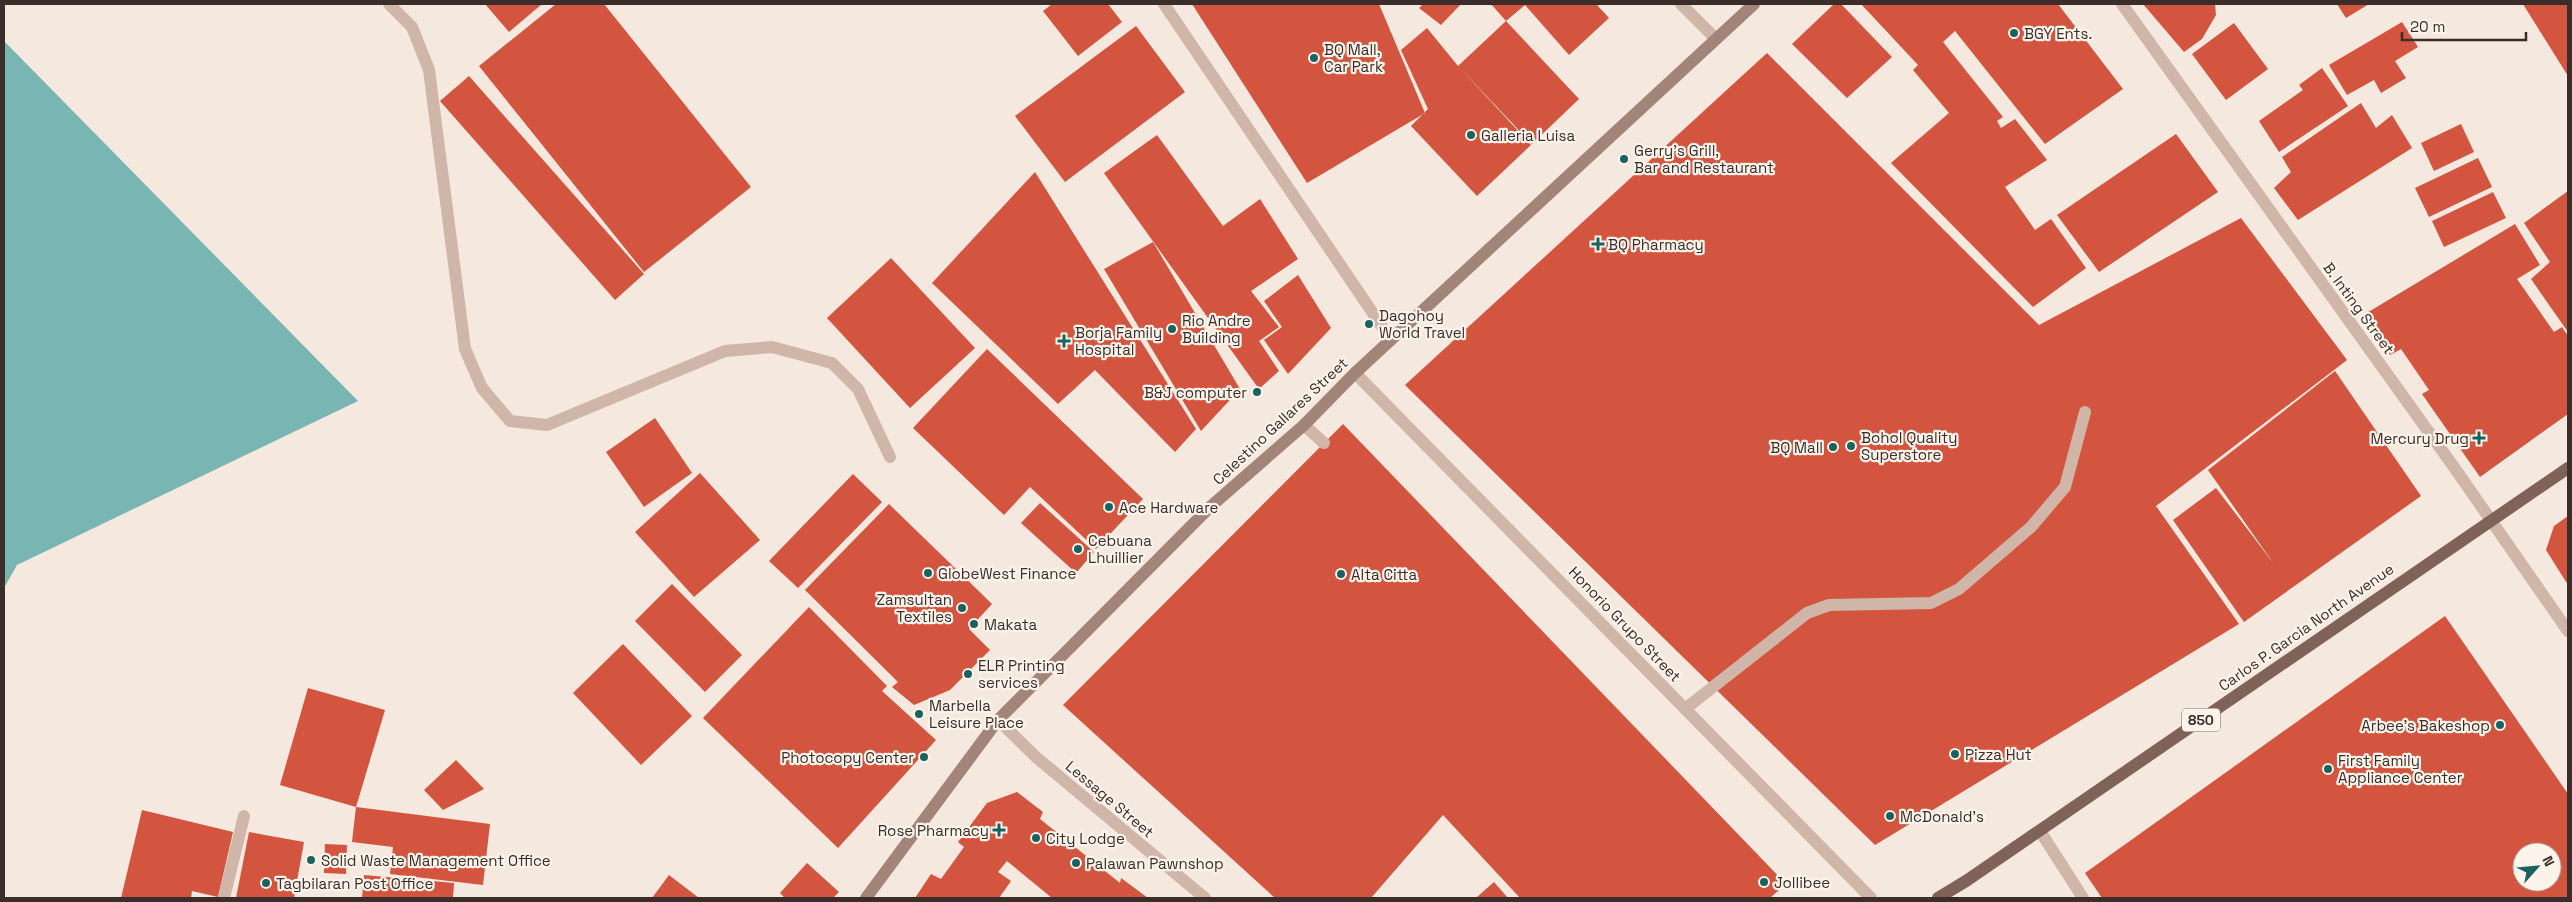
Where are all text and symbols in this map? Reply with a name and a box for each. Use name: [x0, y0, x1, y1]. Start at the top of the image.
scale bar: [2402, 10, 2526, 42]
text: 20 m: [2410, 17, 2445, 36]
place label: BGY Ents.: [2024, 24, 2092, 43]
marker: BGY Ents.: [2008, 27, 2020, 39]
place label: BQ Mall, Car Park: [1324, 40, 1383, 76]
marker: BQ Mall, Car Park: [1308, 52, 1320, 64]
place label: Galleria Luisa: [1481, 126, 1575, 145]
marker: Galleria Luisa: [1465, 129, 1477, 141]
place label: Gerry's Grill, Bar and Restaurant: [1634, 141, 1774, 177]
marker: Gerry's Grill, Bar and Restaurant: [1618, 153, 1630, 165]
place label: BQ Pharmacy: [1608, 235, 1704, 254]
marker: BQ Pharmacy: [1592, 238, 1604, 250]
street label: B. Inting Street: [2319, 258, 2399, 358]
place label: Dagohoy World Travel: [1379, 306, 1465, 342]
place label: Rio Andre Building: [1182, 311, 1251, 347]
marker: Dagohoy World Travel: [1363, 318, 1375, 330]
place label: Borja Family Hospital: [1075, 323, 1162, 359]
marker: Rio Andre Building: [1166, 323, 1178, 335]
marker: Borja Family Hospital: [1057, 334, 1071, 348]
street label: Celestino Gallares Street: [1208, 353, 1352, 489]
place label: B&J computer: [1144, 383, 1247, 402]
marker: B&J computer: [1251, 386, 1263, 398]
place label: Bohol Quality Superstore: [1861, 428, 1957, 464]
place label: Mercury Drug: [2371, 429, 2469, 448]
marker: Mercury Drug: [2473, 432, 2485, 444]
place label: BQ Mall: [1770, 438, 1823, 457]
marker: Bohol Quality Superstore: [1845, 440, 1857, 452]
marker: BQ Mall: [1827, 441, 1839, 453]
place label: Ace Hardware: [1119, 498, 1219, 517]
marker: Ace Hardware: [1103, 501, 1115, 513]
place label: Cebuana Lhuillier: [1088, 531, 1152, 567]
marker: Cebuana Lhuillier: [1072, 543, 1084, 555]
street label: Carlos P. Garcia North Avenue: [2215, 559, 2397, 695]
street label: Honorio Grupo Street: [1565, 562, 1685, 686]
place label: GlobeWest Finance: [938, 564, 1076, 583]
place label: Alta Citta: [1351, 565, 1417, 584]
marker: GlobeWest Finance: [922, 567, 934, 579]
marker: Alta Citta: [1335, 568, 1347, 580]
place label: Zamsultan Textiles: [876, 590, 952, 626]
marker: Zamsultan Textiles: [956, 602, 968, 614]
place label: Makata: [984, 615, 1038, 634]
marker: Makata: [968, 618, 980, 630]
place label: ELR Printing services: [978, 656, 1065, 692]
marker: ELR Printing services: [962, 668, 974, 680]
place label: Marbella Leisure Place: [929, 696, 1024, 732]
marker: Marbella Leisure Place: [913, 708, 925, 720]
road number: 850: [2182, 708, 2220, 732]
place label: Arbee's Bakeshop: [2361, 716, 2490, 735]
marker: Arbee's Bakeshop: [2494, 719, 2506, 731]
place label: Pizza Hut: [1965, 745, 2032, 764]
place label: Photocopy Center: [781, 748, 914, 767]
marker: Pizza Hut: [1949, 748, 1961, 760]
marker: Photocopy Center: [918, 751, 930, 763]
place label: First Family Appliance Center: [2338, 751, 2463, 787]
street label: Lessage Street: [1062, 757, 1158, 841]
marker: First Family Appliance Center: [2322, 763, 2334, 775]
place label: McDonald's: [1900, 807, 1984, 826]
marker: McDonald's: [1884, 810, 1896, 822]
place label: Rose Pharmacy: [878, 821, 989, 840]
marker: Rose Pharmacy: [993, 824, 1005, 836]
place label: City Lodge: [1046, 829, 1125, 848]
marker: City Lodge: [1030, 832, 1042, 844]
north arrow: [2512, 842, 2562, 892]
place label: Solid Waste Management Office: [321, 851, 551, 870]
text: N: [2538, 853, 2559, 869]
marker: Solid Waste Management Office: [305, 854, 317, 866]
place label: Palawan Pawnshop: [1086, 854, 1224, 873]
marker: Palawan Pawnshop: [1070, 857, 1082, 869]
place label: Jollibee: [1774, 873, 1830, 892]
place label: Tagbilaran Post Office: [276, 874, 434, 893]
marker: Jollibee: [1758, 876, 1770, 888]
marker: Tagbilaran Post Office: [260, 877, 272, 889]

